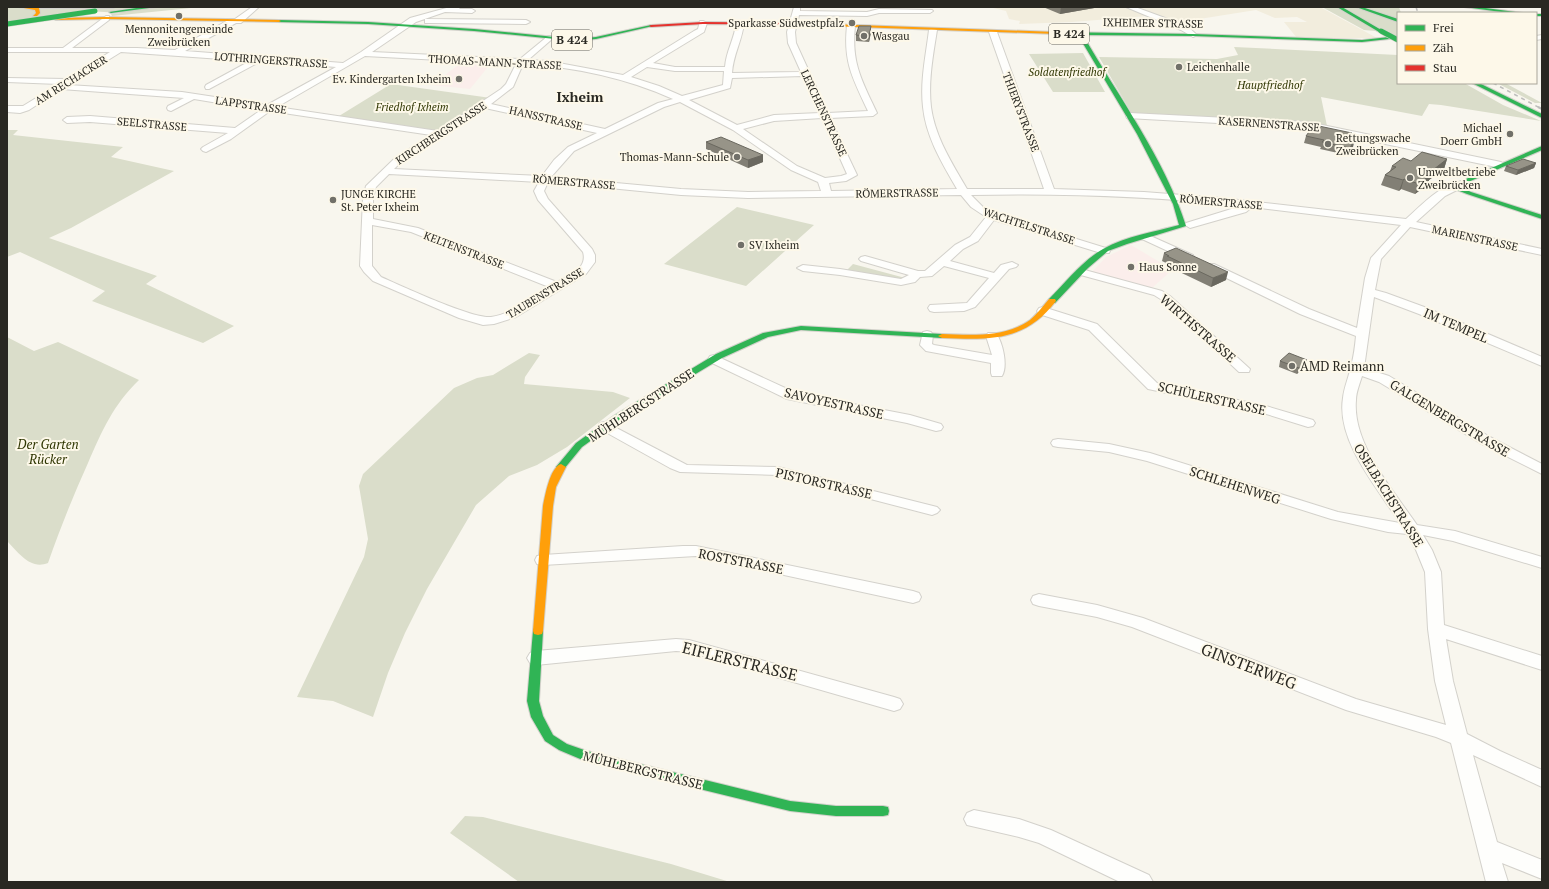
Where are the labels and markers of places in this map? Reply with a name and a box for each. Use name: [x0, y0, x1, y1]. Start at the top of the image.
marker: Mennonitengemeinde Zweibrücken: [174, 11, 184, 21]
place label: Sparkasse Südwestpfalz: [728, 16, 844, 30]
marker: Sparkasse Südwestpfalz: [847, 18, 857, 28]
place label: Mennonitengemeinde Zweibrücken: [125, 22, 233, 49]
place label: Wasgau: [872, 29, 910, 43]
marker: Wasgau: [859, 31, 869, 41]
place label: Leichenhalle: [1187, 60, 1250, 74]
marker: Leichenhalle: [1174, 62, 1184, 72]
place label: Ev. Kindergarten Ixheim: [333, 72, 452, 86]
marker: Ev. Kindergarten Ixheim: [454, 74, 464, 84]
place label: Michael Doerr GmbH: [1440, 121, 1502, 148]
marker: Michael Doerr GmbH: [1505, 129, 1515, 139]
place label: Rettungswache Zweibrücken: [1336, 131, 1411, 158]
marker: Rettungswache Zweibrücken: [1323, 139, 1333, 149]
place label: Thomas-Mann-Schule: [620, 150, 729, 164]
marker: Thomas-Mann-Schule: [732, 152, 742, 162]
place label: Umweltbetriebe Zweibrücken: [1418, 165, 1496, 192]
marker: Umweltbetriebe Zweibrücken: [1405, 173, 1415, 183]
place label: JUNGE KIRCHE St. Peter Ixheim: [341, 187, 419, 214]
marker: JUNGE KIRCHE St. Peter Ixheim: [328, 195, 338, 205]
place label: SV Ixheim: [749, 238, 800, 252]
marker: SV Ixheim: [736, 240, 746, 250]
place label: Haus Sonne: [1139, 260, 1197, 274]
marker: Haus Sonne: [1126, 262, 1136, 272]
place label: AMD Reimann: [1300, 357, 1385, 375]
marker: AMD Reimann: [1287, 361, 1297, 371]

